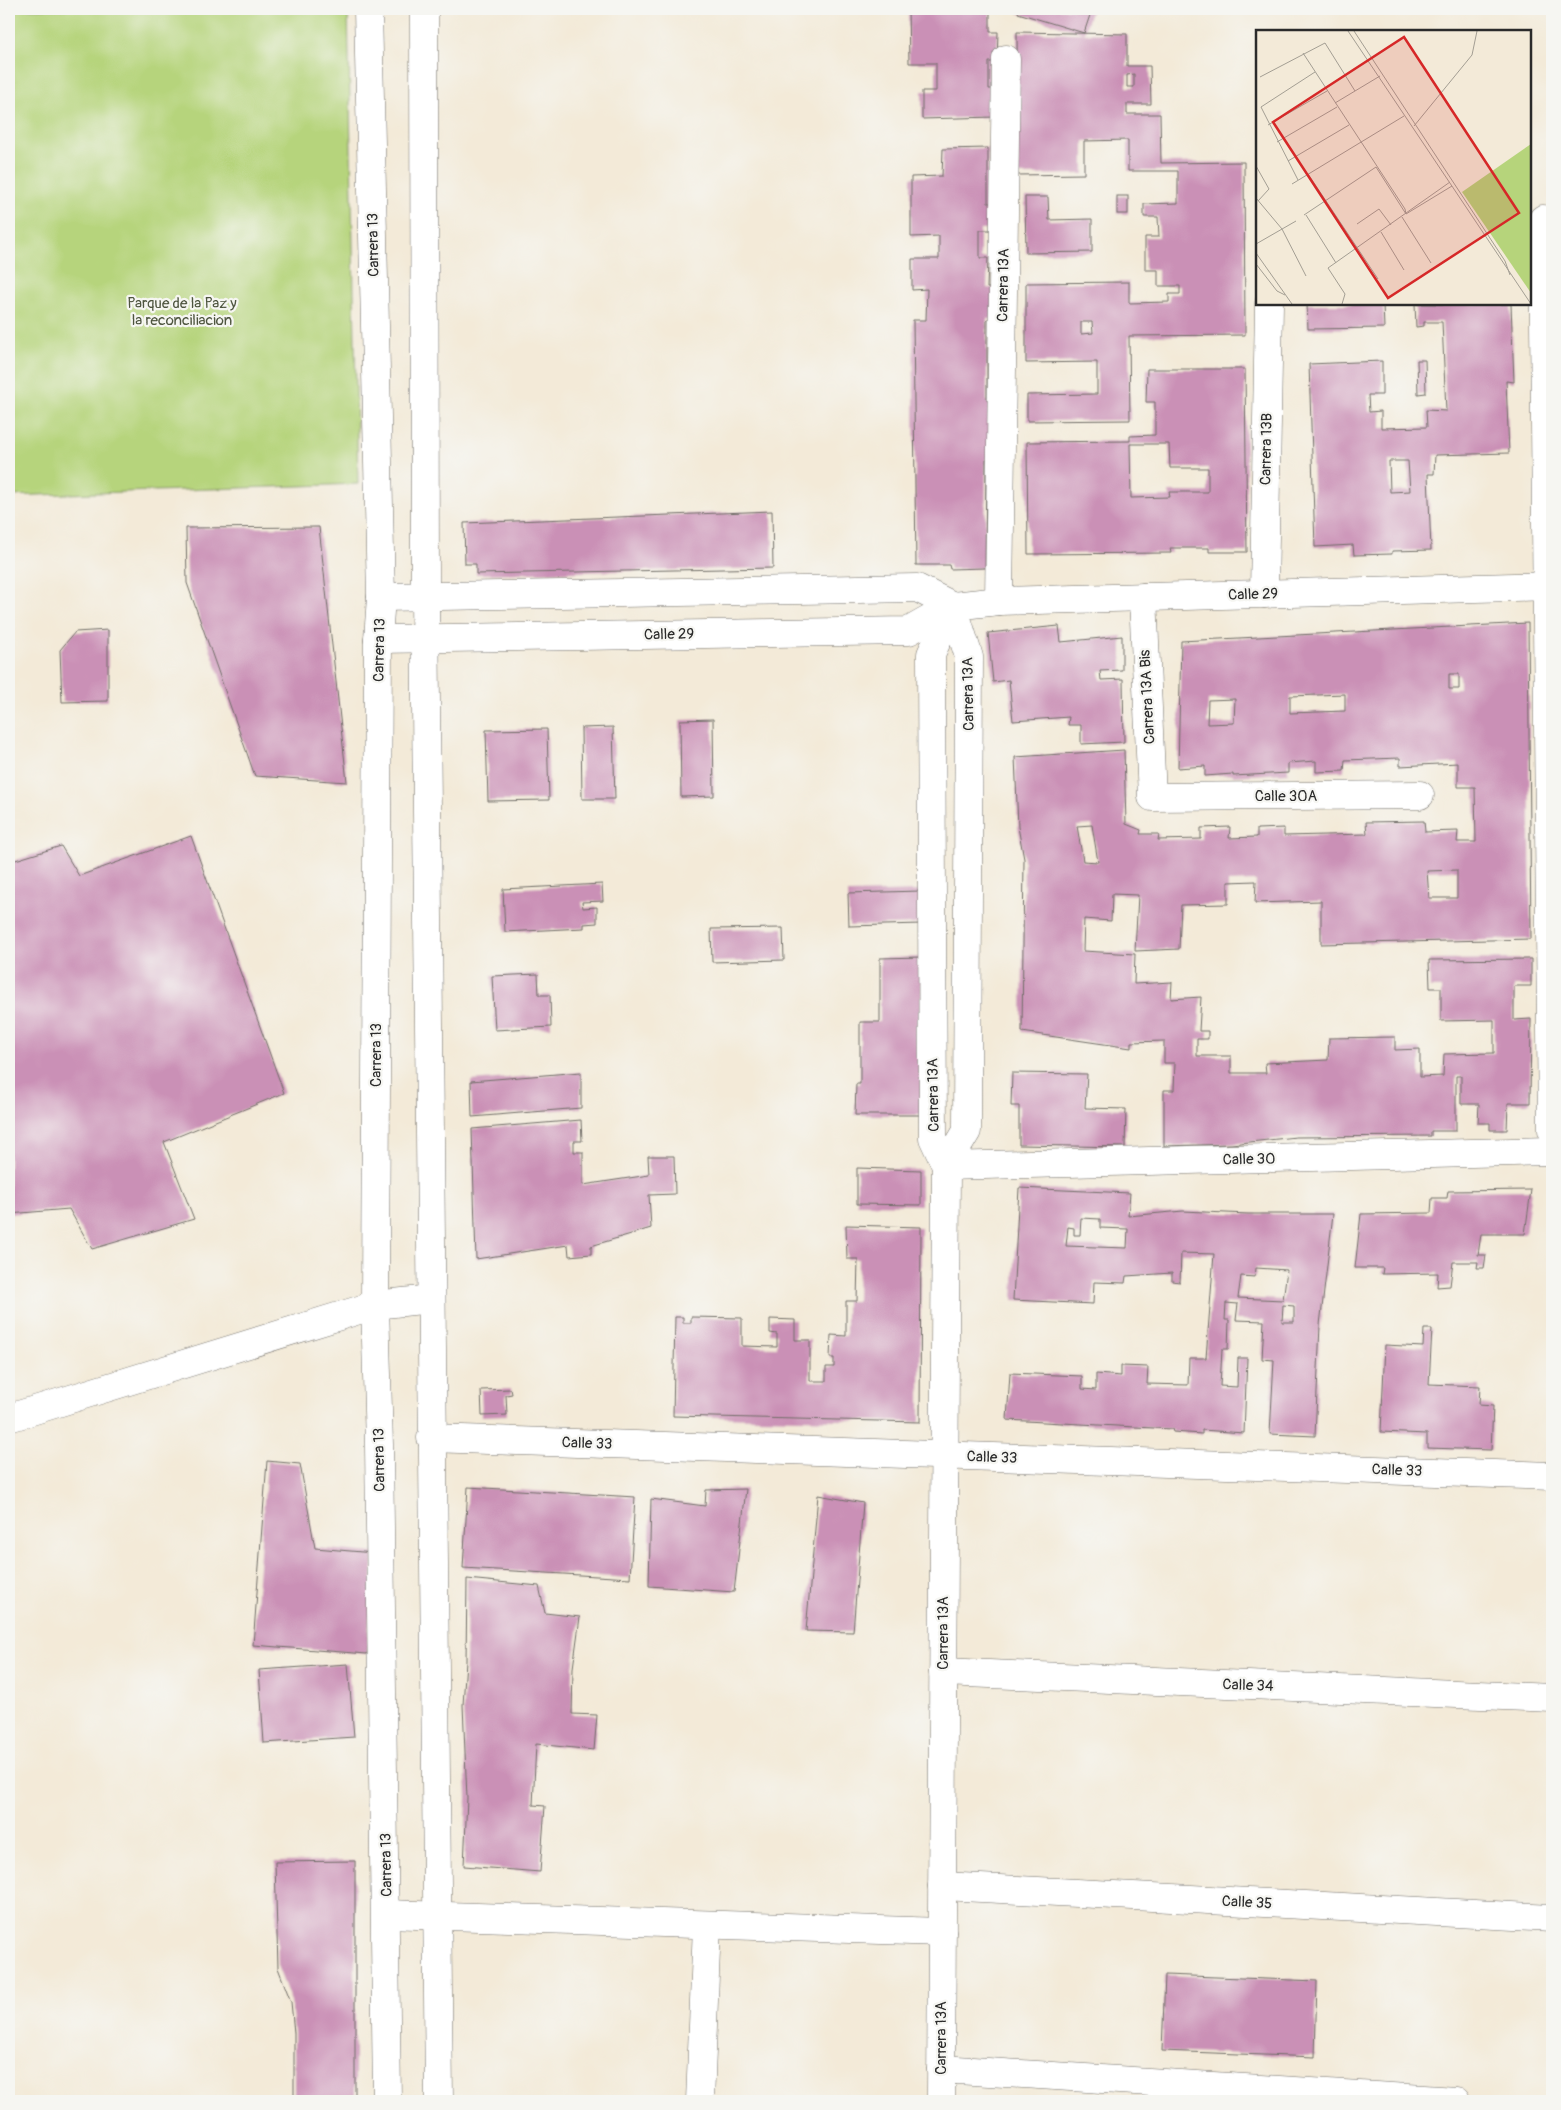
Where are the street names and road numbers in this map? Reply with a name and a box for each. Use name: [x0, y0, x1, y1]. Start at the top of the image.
street label: Carrera 13: [363, 213, 384, 277]
street label: Carrera 13A: [993, 248, 1014, 322]
street label: Carrera 13B: [1256, 413, 1277, 485]
street label: Calle 29: [1228, 584, 1278, 605]
street label: Carrera 13: [369, 618, 390, 682]
street label: Calle 29: [644, 625, 694, 644]
street label: Carrera 13A Bis: [1136, 649, 1159, 745]
street label: Carrera 13A: [958, 657, 979, 731]
street label: Calle 30A: [1255, 787, 1317, 806]
street label: Carrera 13: [367, 1023, 386, 1087]
street label: Carrera 13A: [923, 1058, 944, 1132]
street label: Calle 30: [1223, 1150, 1275, 1169]
street label: Carrera 13: [369, 1428, 390, 1492]
street label: Calle 33: [561, 1433, 613, 1454]
street label: Calle 33: [966, 1447, 1018, 1468]
street label: Calle 33: [1371, 1460, 1423, 1481]
street label: Carrera 13A: [934, 1596, 953, 1670]
street label: Calle 34: [1222, 1675, 1274, 1696]
street label: Carrera 13: [376, 1833, 397, 1897]
street label: Calle 35: [1221, 1892, 1273, 1913]
street label: Carrera 13A: [932, 2001, 951, 2075]

